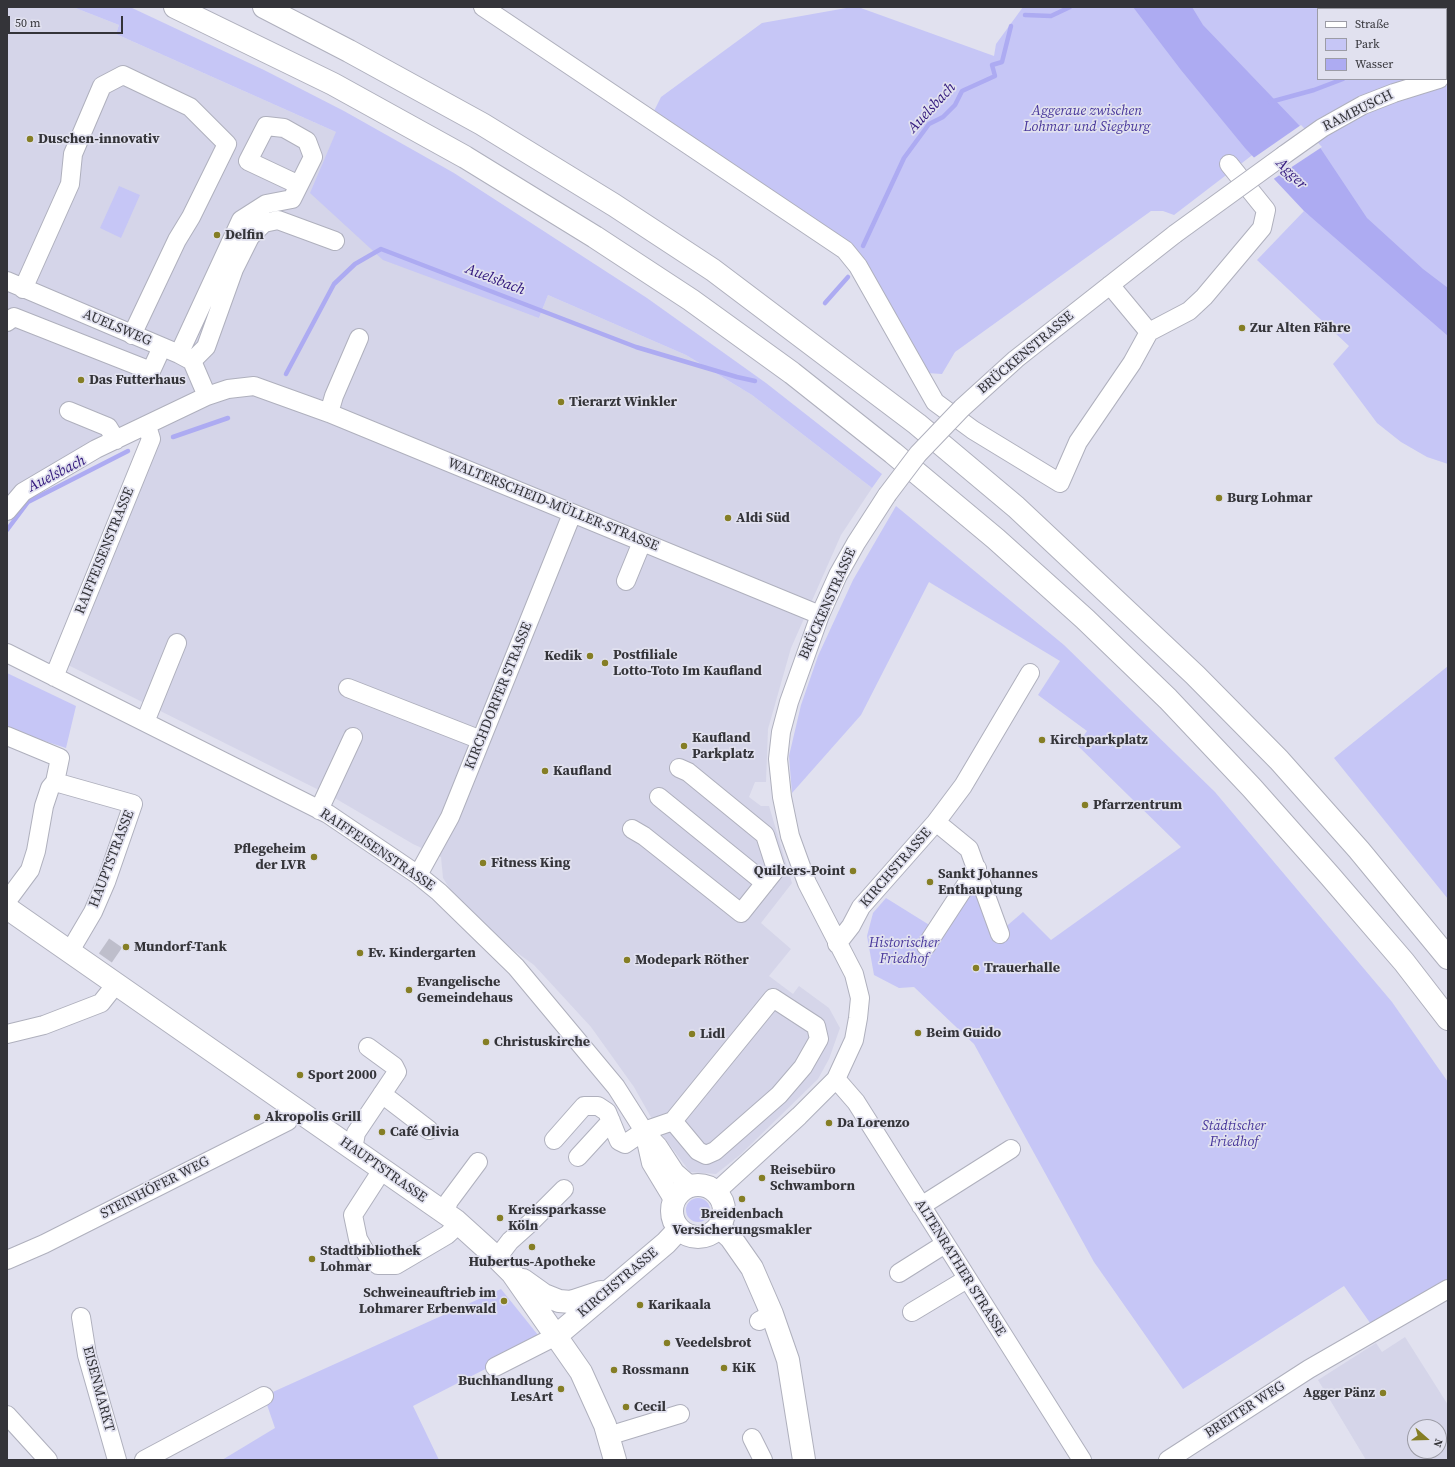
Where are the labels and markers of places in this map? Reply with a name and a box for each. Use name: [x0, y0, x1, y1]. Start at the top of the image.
place label: Duschen-innovativ: [38, 131, 160, 147]
marker: Duschen-innovativ: [25, 134, 35, 144]
place label: Delfin: [225, 227, 264, 243]
marker: Delfin: [212, 230, 222, 240]
place label: Zur Alten Fähre: [1250, 320, 1350, 336]
marker: Zur Alten Fähre: [1237, 323, 1247, 333]
place label: Das Futterhaus: [89, 372, 186, 388]
marker: Das Futterhaus: [76, 375, 86, 385]
place label: Tierarzt Winkler: [569, 394, 677, 410]
marker: Tierarzt Winkler: [556, 397, 566, 407]
place label: Burg Lohmar: [1227, 490, 1312, 506]
marker: Burg Lohmar: [1214, 493, 1224, 503]
place label: Aldi Süd: [736, 510, 790, 526]
marker: Aldi Süd: [723, 513, 733, 523]
place label: Postfiliale Lotto-Toto Im Kaufland: [613, 647, 762, 680]
place label: Kedik: [544, 648, 582, 664]
marker: Kedik: [585, 651, 595, 661]
marker: Postfiliale Lotto-Toto Im Kaufland: [600, 658, 610, 668]
place label: Kaufland Parkplatz: [692, 730, 754, 762]
place label: Kirchparkplatz: [1050, 732, 1148, 748]
marker: Kirchparkplatz: [1037, 735, 1047, 745]
marker: Kaufland Parkplatz: [679, 741, 689, 751]
place label: Kaufland: [553, 763, 612, 779]
marker: Kaufland: [540, 766, 550, 776]
place label: Pfarrzentrum: [1093, 797, 1182, 813]
marker: Pfarrzentrum: [1080, 800, 1090, 810]
place label: Pflegeheim der LVR: [234, 841, 306, 874]
marker: Pflegeheim der LVR: [309, 852, 319, 862]
place label: Fitness King: [491, 855, 570, 871]
marker: Fitness King: [478, 858, 488, 868]
place label: Quilters-Point: [754, 863, 845, 879]
marker: Quilters-Point: [848, 866, 858, 876]
place label: Sankt Johannes Enthauptung: [938, 866, 1038, 898]
marker: Sankt Johannes Enthauptung: [925, 877, 935, 887]
place label: Mundorf-Tank: [134, 939, 227, 955]
marker: Mundorf-Tank: [121, 942, 131, 952]
place label: Ev. Kindergarten: [368, 945, 476, 961]
marker: Ev. Kindergarten: [355, 948, 365, 958]
place label: Modepark Röther: [635, 952, 749, 968]
marker: Modepark Röther: [622, 955, 632, 965]
place label: Trauerhalle: [984, 960, 1060, 976]
marker: Trauerhalle: [971, 963, 981, 973]
place label: Evangelische Gemeindehaus: [417, 974, 513, 1006]
marker: Evangelische Gemeindehaus: [404, 985, 414, 995]
place label: Beim Guido: [926, 1025, 1001, 1041]
place label: Lidl: [700, 1026, 725, 1042]
marker: Beim Guido: [913, 1028, 923, 1038]
marker: Lidl: [687, 1029, 697, 1039]
place label: Christuskirche: [494, 1034, 590, 1050]
marker: Christuskirche: [481, 1037, 491, 1047]
place label: Sport 2000: [308, 1067, 377, 1083]
marker: Sport 2000: [295, 1070, 305, 1080]
place label: Akropolis Grill: [265, 1109, 361, 1125]
marker: Akropolis Grill: [252, 1112, 262, 1122]
place label: Da Lorenzo: [837, 1115, 910, 1131]
marker: Da Lorenzo: [824, 1118, 834, 1128]
place label: Café Olivia: [390, 1124, 459, 1140]
marker: Café Olivia: [377, 1127, 387, 1137]
place label: Reisebüro Schwamborn: [770, 1162, 855, 1194]
marker: Reisebüro Schwamborn: [757, 1173, 767, 1183]
marker: Breidenbach Versicherungsmakler: [737, 1194, 747, 1204]
place label: Kreissparkasse Köln: [508, 1202, 606, 1234]
place label: Breidenbach Versicherungsmakler: [672, 1206, 812, 1238]
marker: Kreissparkasse Köln: [495, 1213, 505, 1223]
marker: Hubertus-Apotheke: [527, 1242, 537, 1252]
place label: Stadtbibliothek Lohmar: [320, 1243, 421, 1276]
marker: Stadtbibliothek Lohmar: [307, 1254, 317, 1264]
place label: Hubertus-Apotheke: [468, 1254, 596, 1270]
place label: Schweineauftrieb im Lohmarer Erbenwald: [359, 1285, 496, 1318]
marker: Schweineauftrieb im Lohmarer Erbenwald: [499, 1296, 509, 1306]
place label: Karikaala: [648, 1297, 711, 1313]
marker: Karikaala: [635, 1300, 645, 1310]
place label: Veedelsbrot: [675, 1335, 751, 1351]
marker: Veedelsbrot: [662, 1338, 672, 1348]
place label: KiK: [732, 1360, 756, 1376]
place label: Rossmann: [622, 1362, 689, 1378]
marker: KiK: [719, 1363, 729, 1373]
marker: Rossmann: [609, 1365, 619, 1375]
place label: Buchhandlung LesArt: [458, 1373, 553, 1406]
marker: Buchhandlung LesArt: [556, 1384, 566, 1394]
place label: Agger Pänz: [1303, 1385, 1375, 1401]
marker: Agger Pänz: [1378, 1388, 1388, 1398]
place label: Cecil: [634, 1399, 666, 1415]
marker: Cecil: [621, 1402, 631, 1412]

